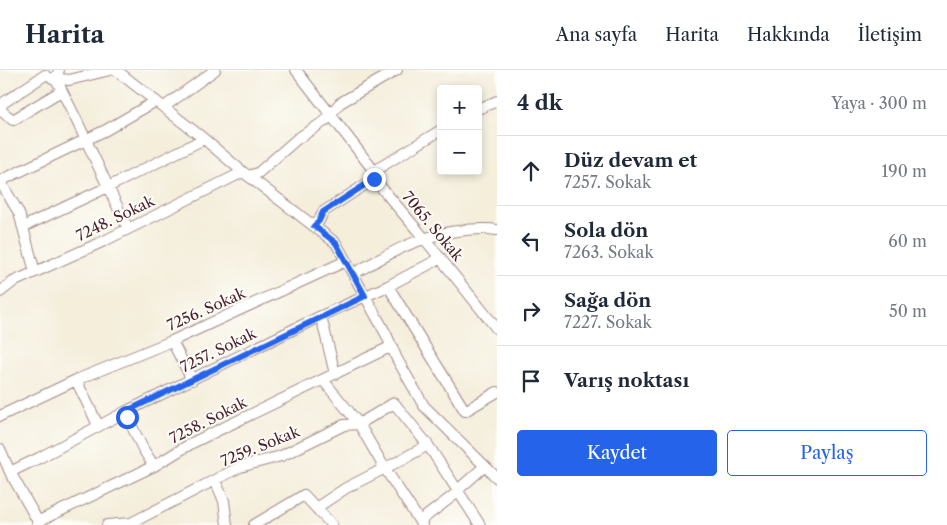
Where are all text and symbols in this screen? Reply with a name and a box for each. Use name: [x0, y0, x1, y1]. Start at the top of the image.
text: Harita: [25, 20, 104, 49]
text: Ana sayfa: [556, 24, 637, 46]
text: Harita: [665, 24, 719, 46]
text: Hakkında: [747, 24, 830, 46]
text: İletişim: [858, 24, 922, 46]
map controls: [437, 85, 482, 175]
button: +: [437, 85, 482, 130]
text: 4 dk: [517, 90, 563, 115]
text: Yaya · 300 m: [831, 93, 927, 113]
button: −: [437, 130, 482, 175]
text: Düz devam et: [564, 149, 697, 172]
icon: ahead: [517, 157, 545, 185]
text: 190 m: [882, 161, 927, 181]
route end: [363, 168, 386, 191]
text: 7257. Sokak: [564, 172, 651, 192]
street label: 7065. Sokak: [398, 187, 468, 266]
street label: 7248. Sokak: [73, 190, 158, 245]
text: Sola dön: [564, 219, 648, 242]
icon: left: [517, 227, 545, 255]
text: 60 m: [888, 231, 927, 251]
text: 7263. Sokak: [564, 242, 654, 262]
street label: 7256. Sokak: [164, 283, 249, 335]
text: Sağa dön: [564, 289, 651, 312]
icon: right: [517, 297, 545, 325]
text: 50 m: [889, 301, 927, 321]
text: 7227. Sokak: [564, 312, 652, 332]
street label: 7257. Sokak: [177, 323, 260, 376]
icon: arrive: [517, 367, 545, 395]
text: Varış noktası: [564, 369, 689, 392]
street label: 7258. Sokak: [166, 392, 251, 448]
route start: [116, 406, 139, 429]
street label: 7259. Sokak: [218, 421, 303, 470]
button: Kaydet: [517, 430, 717, 476]
button: Paylaş: [727, 430, 927, 476]

